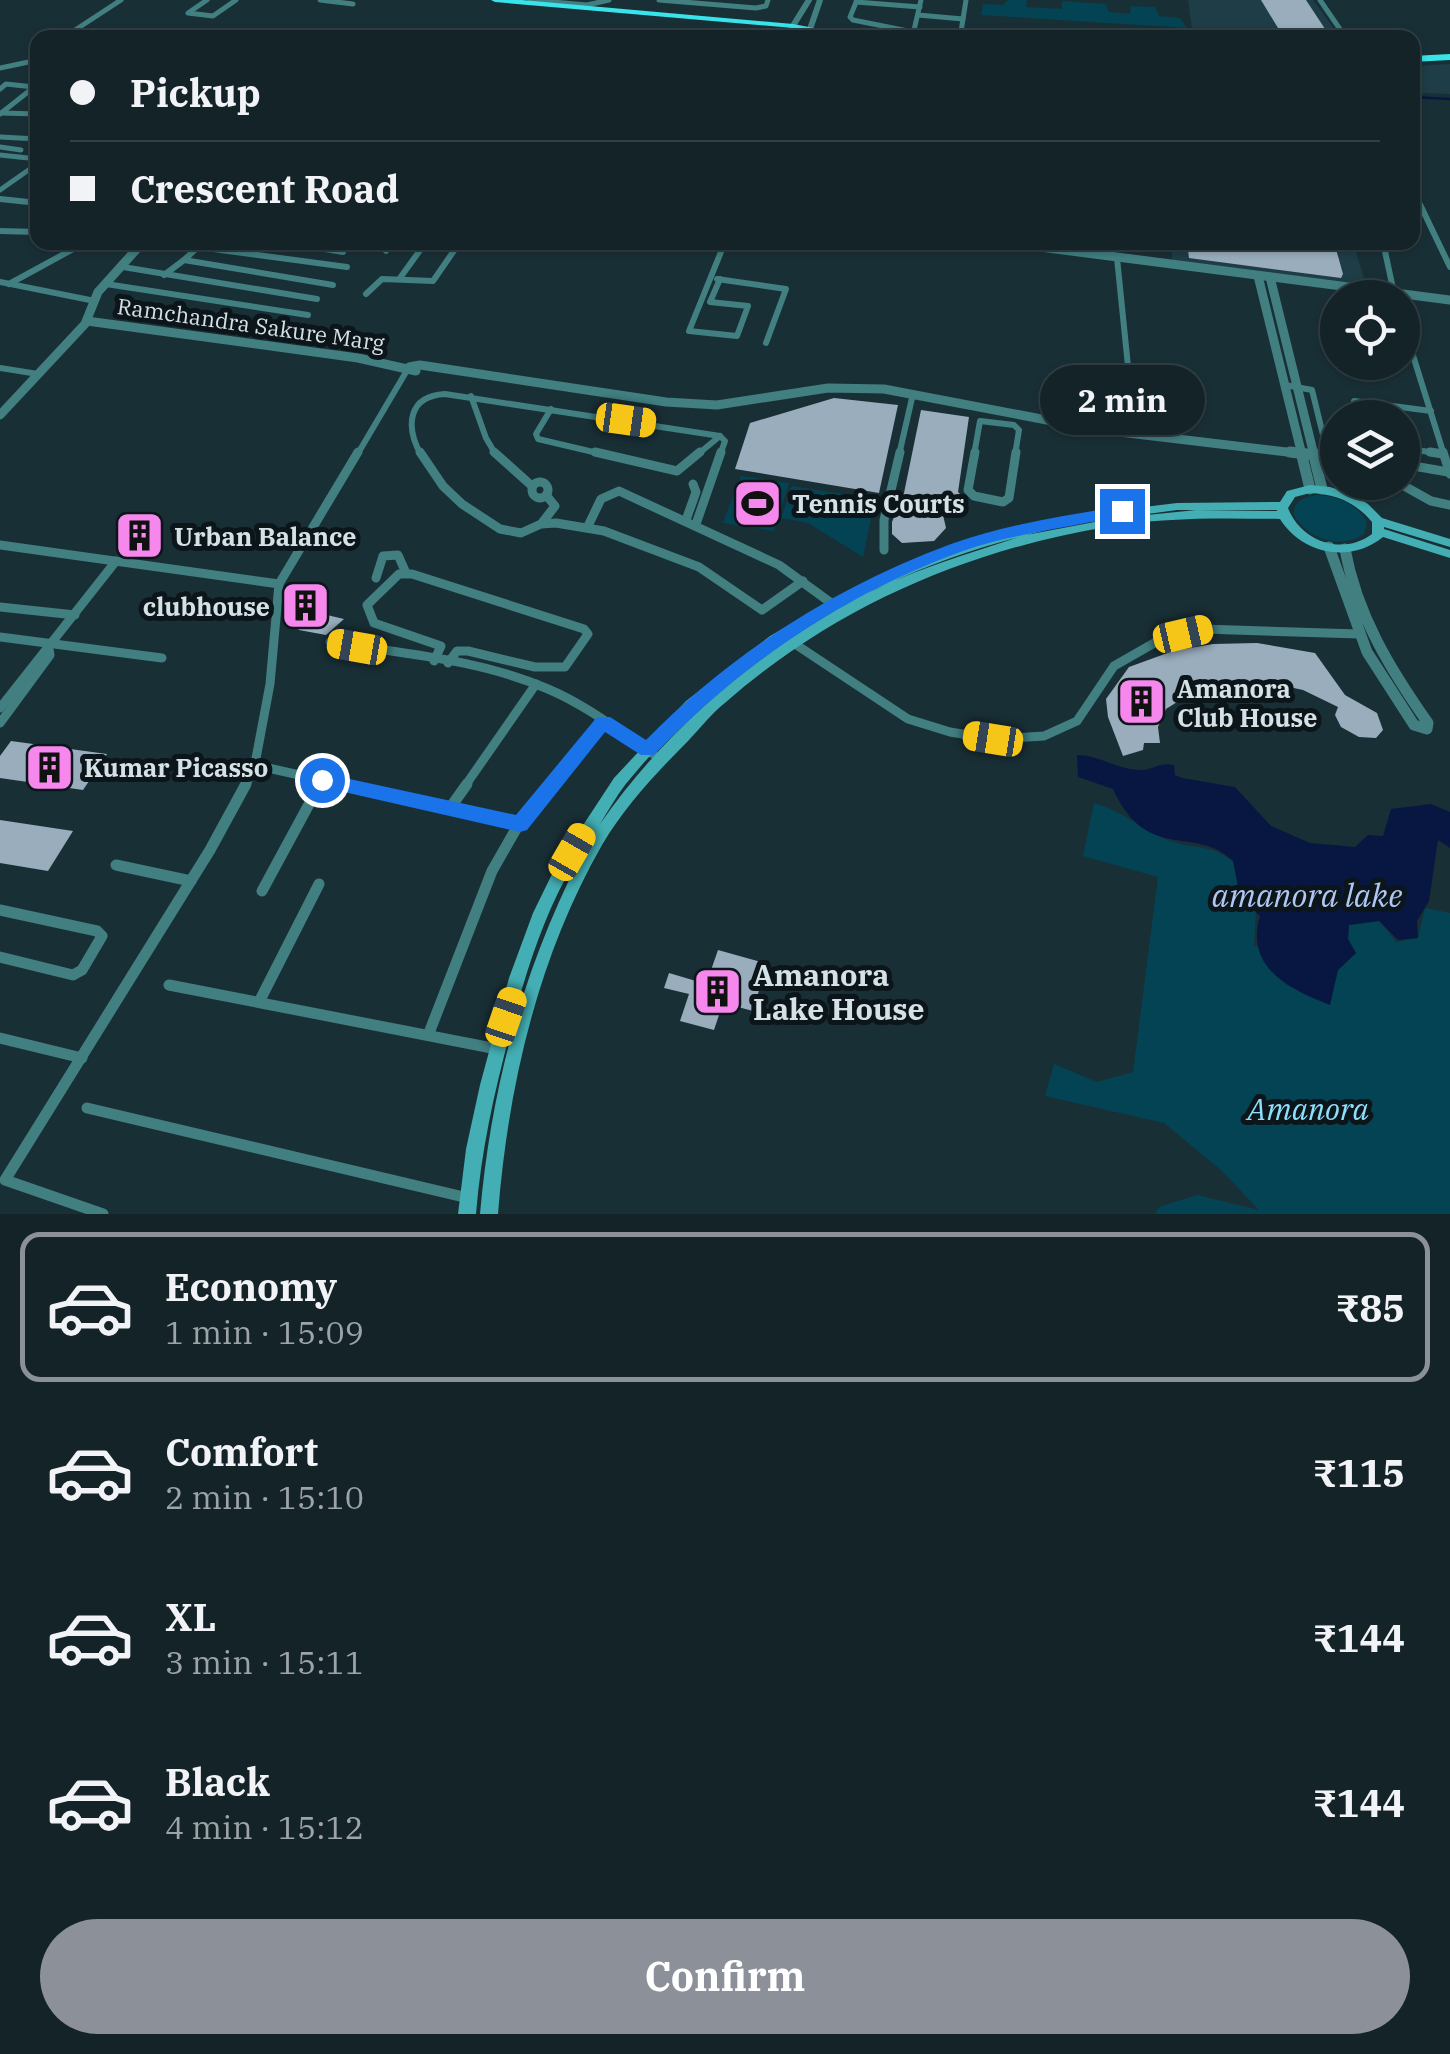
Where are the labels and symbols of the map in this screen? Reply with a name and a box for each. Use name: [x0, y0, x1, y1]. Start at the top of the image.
street label: Ramchandra Sakure Marg: [115, 291, 387, 357]
callout: 2 min: [1040, 366, 1204, 436]
car: [594, 401, 658, 439]
sports icon: Tennis Courts: [731, 477, 783, 529]
place label: Tennis Courts: [792, 487, 965, 520]
route end: [1100, 489, 1145, 534]
building icon: Urban Balance: [113, 510, 165, 562]
place label: Urban Balance: [174, 520, 356, 553]
building icon: clubhouse: [279, 580, 331, 632]
place label: clubhouse: [143, 590, 270, 623]
car: [1150, 613, 1216, 655]
car: [325, 627, 389, 667]
place label: Amanora Club House: [1177, 672, 1317, 734]
building icon: Amanora Club House: [1116, 676, 1168, 728]
car: [961, 719, 1025, 759]
building icon: Kumar Picasso: [23, 741, 75, 793]
place label: Kumar Picasso: [84, 751, 268, 784]
route start: [300, 758, 345, 803]
car: [544, 819, 600, 885]
water label: amanora lake: [1212, 874, 1402, 916]
place label: Amanora Lake House: [753, 955, 925, 1028]
building icon: Amanora Lake House: [692, 965, 744, 1017]
car: [482, 984, 530, 1050]
park label: Amanora: [1245, 1089, 1369, 1128]

